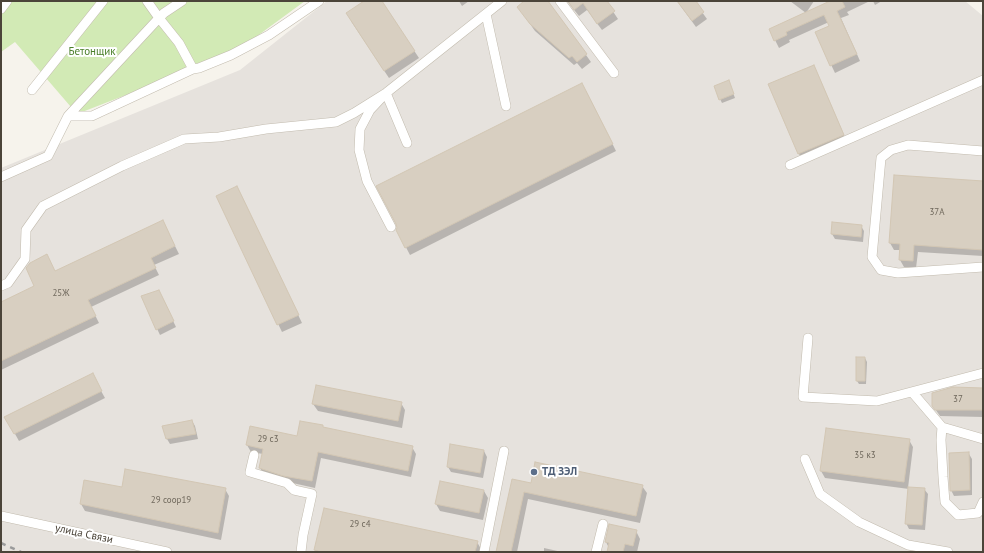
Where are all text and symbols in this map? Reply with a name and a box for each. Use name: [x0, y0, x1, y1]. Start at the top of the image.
park label: Бетонщик: [68, 45, 116, 59]
house number: 37А: [929, 207, 945, 217]
house number: 25Ж: [52, 288, 70, 298]
house number: 37: [953, 394, 963, 404]
house number: 29 с3: [257, 434, 279, 444]
house number: 35 к3: [854, 450, 876, 460]
place label: ТД ЗЭЛ: [542, 465, 577, 479]
marker: ТД ЗЭЛ: [529, 467, 539, 477]
house number: 29 соор19: [151, 495, 191, 505]
house number: 29 с4: [349, 519, 371, 529]
street label: улица Связи: [54, 521, 114, 547]

